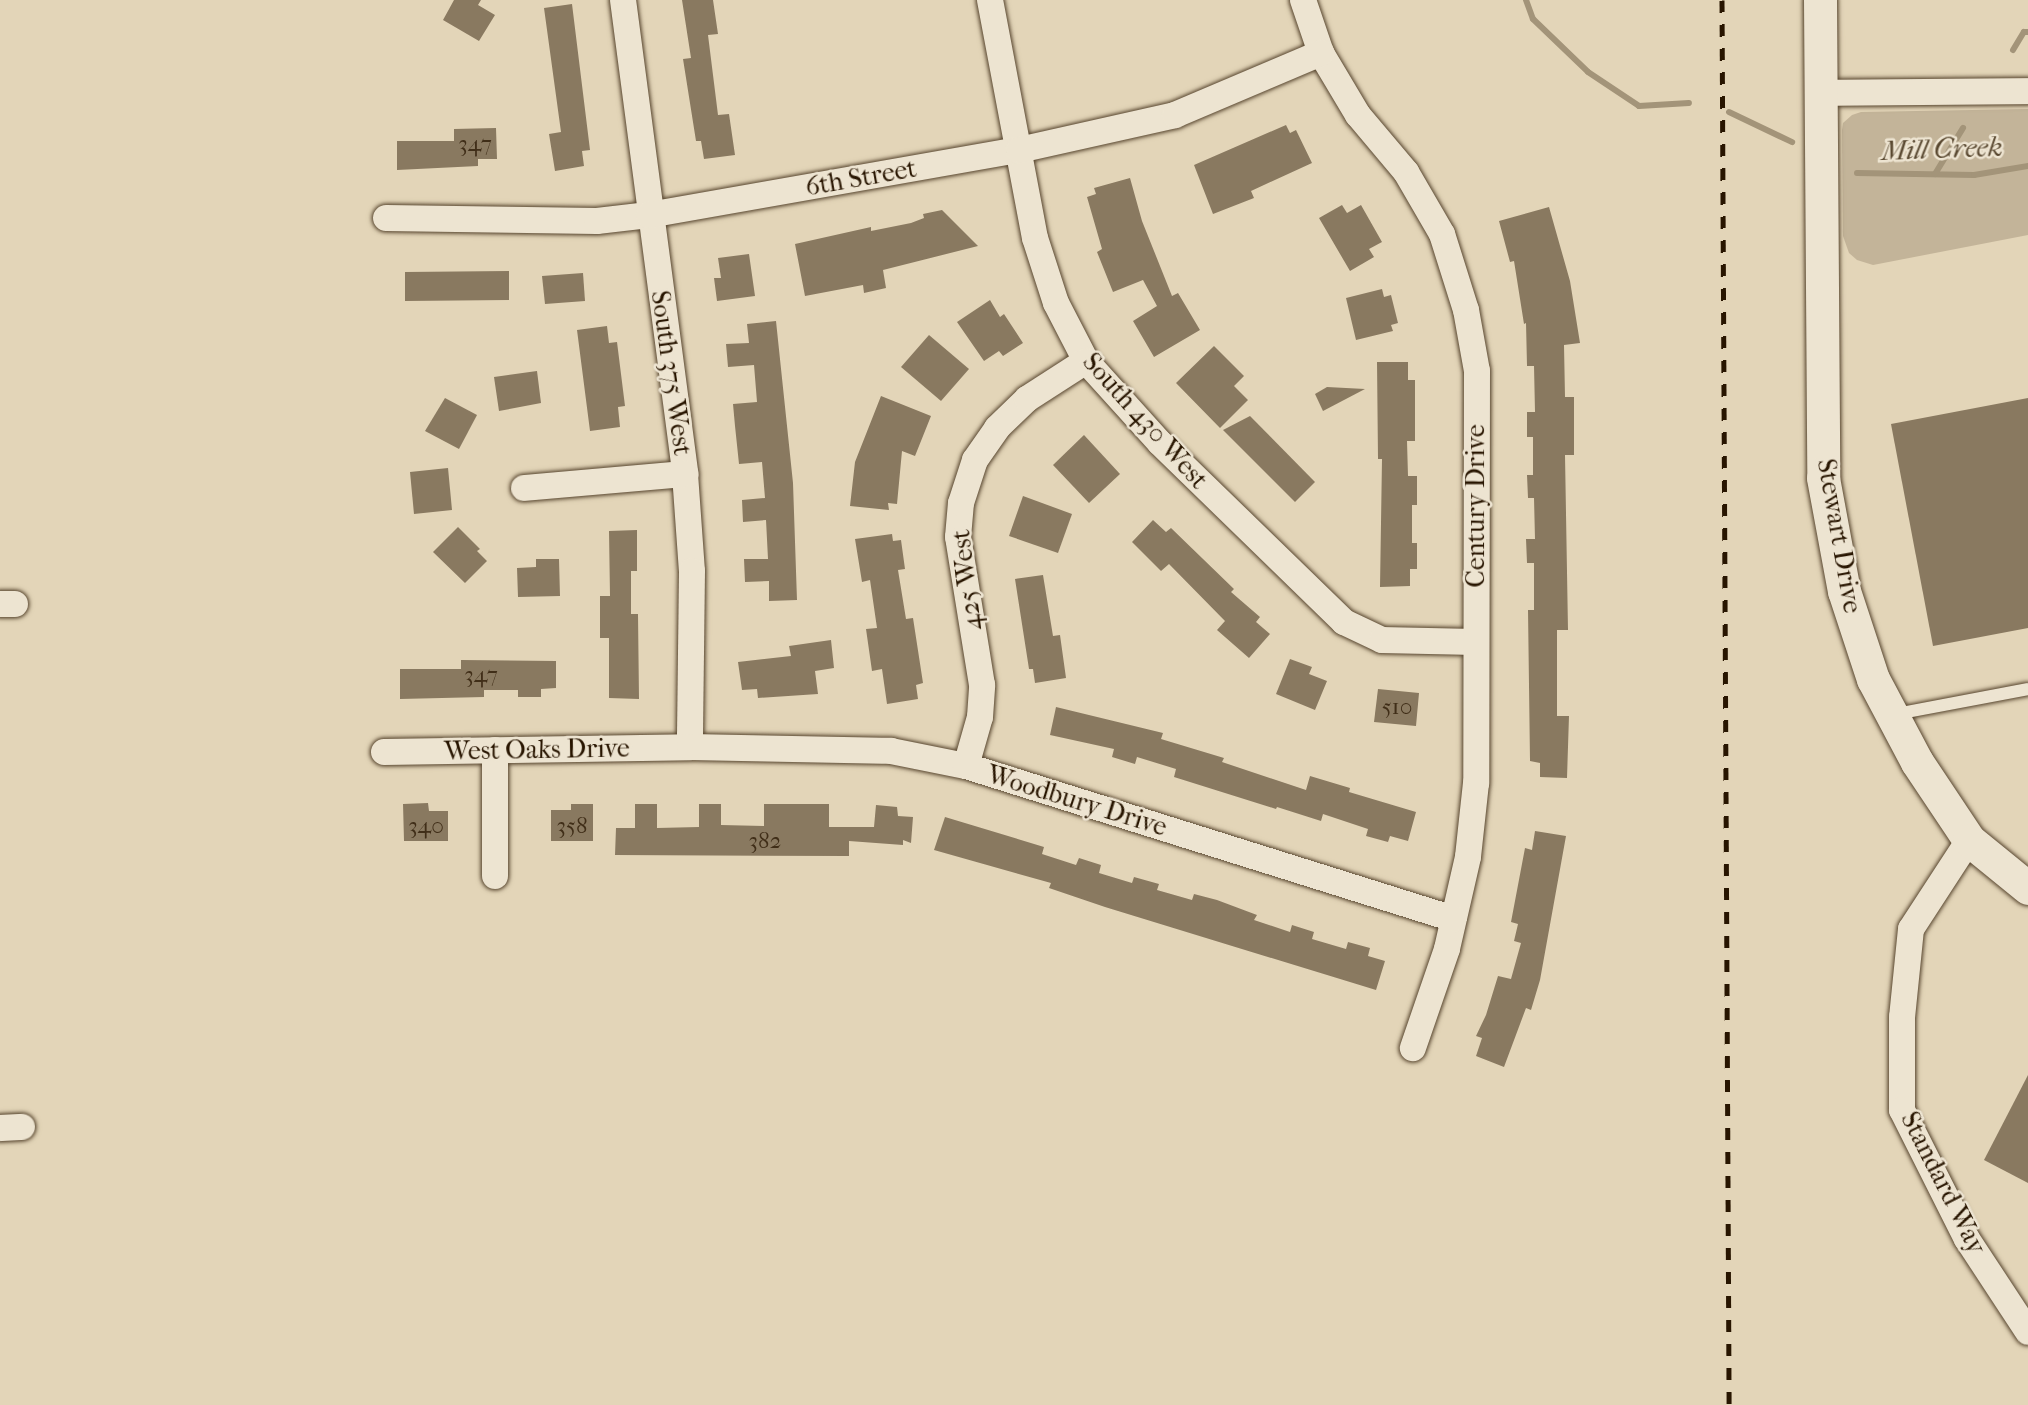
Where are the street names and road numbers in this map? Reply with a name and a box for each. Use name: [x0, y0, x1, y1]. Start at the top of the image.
street label: 6th Street: [803, 153, 919, 203]
street label: South 375 West: [644, 289, 698, 457]
street label: South 430 West: [1076, 347, 1214, 495]
street label: Century Drive: [1460, 424, 1492, 588]
street label: Stewart Drive: [1810, 456, 1868, 616]
street label: 425 West: [945, 528, 989, 632]
street label: West Oaks Drive: [444, 733, 630, 767]
street label: Woodbury Drive: [983, 759, 1171, 843]
street label: Standard Way: [1894, 1107, 1992, 1259]

